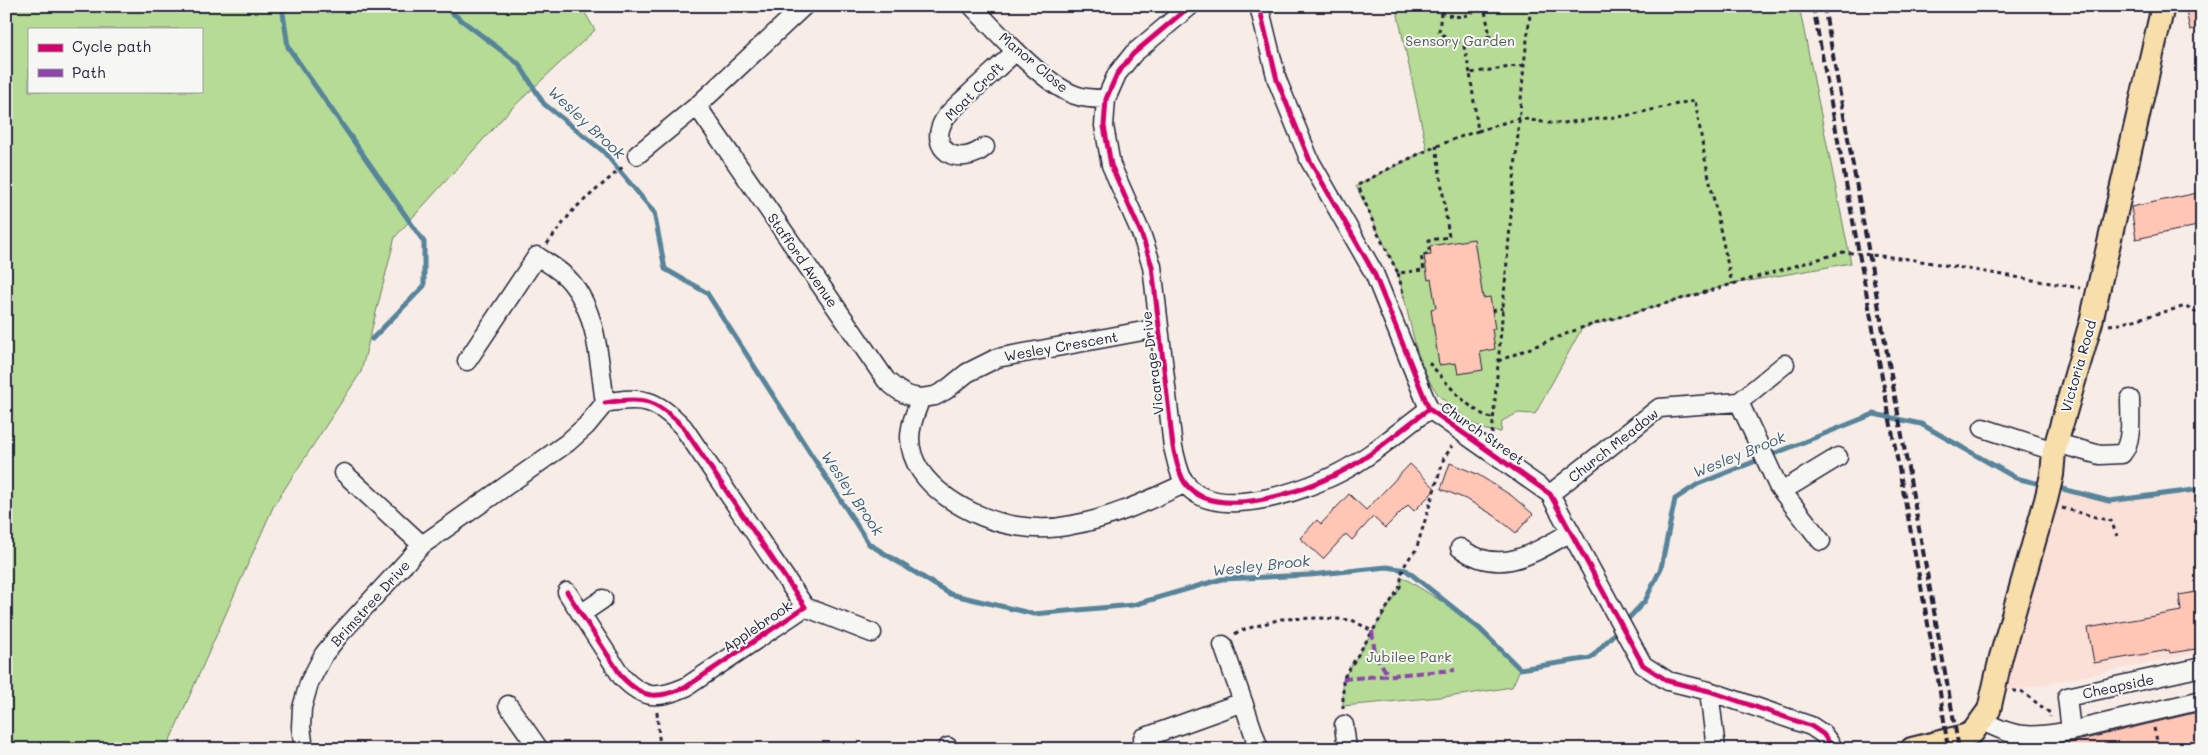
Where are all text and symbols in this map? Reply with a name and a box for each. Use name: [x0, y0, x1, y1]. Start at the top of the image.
street label: Manor Close: [995, 27, 1073, 97]
legend: [28, 28, 202, 92]
park label: Sensory Garden: [1405, 31, 1515, 50]
text: Cycle path: [72, 36, 151, 56]
street label: Moat Croft: [940, 57, 1008, 125]
text: Path: [72, 62, 106, 82]
water label: Wesley Brook: [544, 81, 630, 163]
street label: Stafford Avenue: [763, 209, 843, 311]
street label: Vicarage Drive: [1136, 310, 1168, 416]
street label: Victoria Road: [2056, 317, 2100, 414]
street label: Wesley Crescent: [1003, 327, 1119, 365]
street label: Church Street: [1438, 397, 1528, 469]
street label: Church Meadow: [1564, 404, 1662, 486]
water label: Wesley Brook: [1690, 426, 1789, 482]
water label: Wesley Brook: [817, 447, 889, 540]
water label: Wesley Brook: [1211, 550, 1312, 580]
street label: Brimstree Drive: [326, 556, 414, 650]
street label: Applebrook: [719, 596, 795, 656]
park label: Jubilee Park: [1366, 647, 1452, 666]
street label: Cheapside: [2081, 669, 2155, 703]

